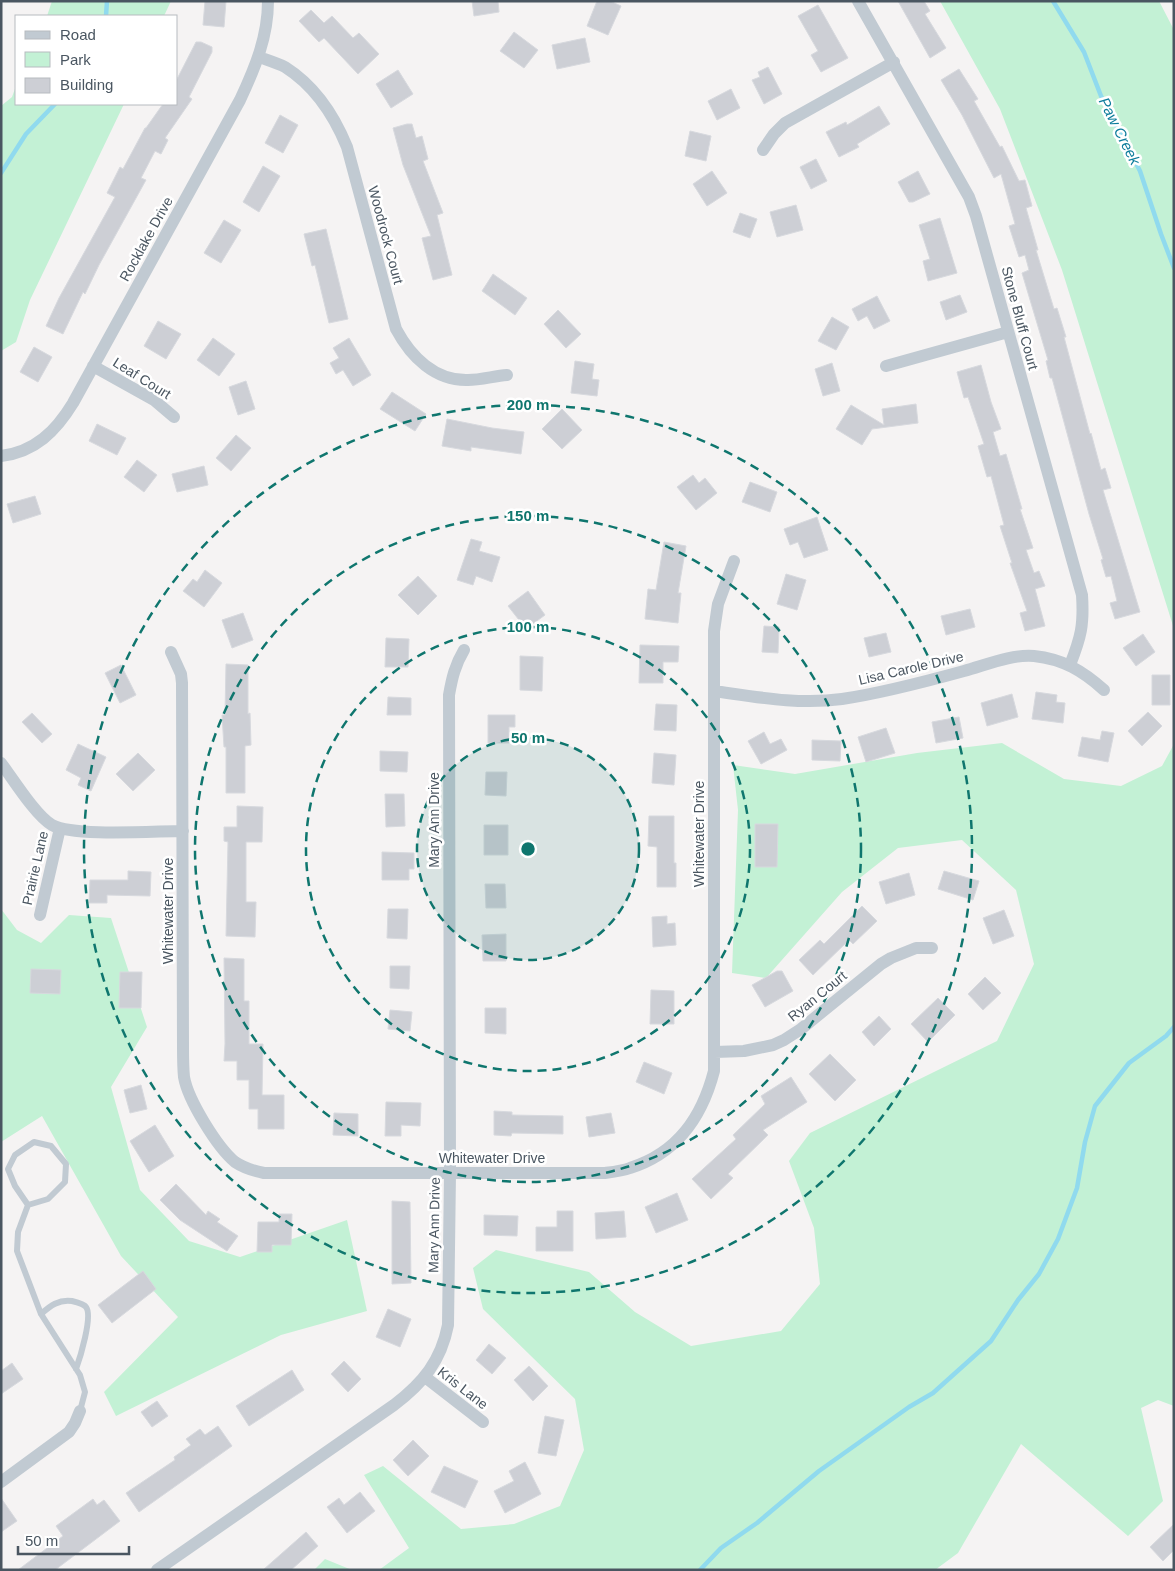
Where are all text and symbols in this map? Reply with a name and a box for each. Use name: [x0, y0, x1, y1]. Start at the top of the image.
legend: [15, 15, 178, 105]
text: Road: [60, 26, 96, 43]
text: Park: [60, 51, 91, 68]
text: Building: [60, 76, 113, 93]
water label: Paw Creek: [1096, 94, 1145, 169]
street label: Woodrock Court: [365, 184, 407, 286]
street label: Rocklake Drive: [116, 194, 176, 284]
street label: Stone Bluff Court: [999, 265, 1042, 372]
street label: Leaf Court: [110, 354, 174, 402]
text: 200 m: [507, 396, 549, 413]
text: 150 m: [507, 507, 549, 524]
text: 100 m: [507, 618, 549, 635]
street label: Lisa Carole Drive: [857, 648, 965, 688]
text: 50 m: [511, 729, 545, 746]
street label: Mary Ann Drive: [426, 772, 442, 868]
street label: Whitewater Drive: [691, 781, 707, 887]
street label: Prairie Lane: [19, 829, 51, 907]
centre of rings: [519, 840, 537, 858]
street label: Whitewater Drive: [160, 858, 176, 964]
street label: Ryan Court: [784, 967, 850, 1024]
street label: Whitewater Drive: [439, 1150, 545, 1166]
street label: Mary Ann Drive: [425, 1177, 443, 1273]
street label: Kris Lane: [435, 1363, 491, 1413]
scale bar: [18, 1524, 129, 1556]
text: 50 m: [25, 1532, 58, 1549]

